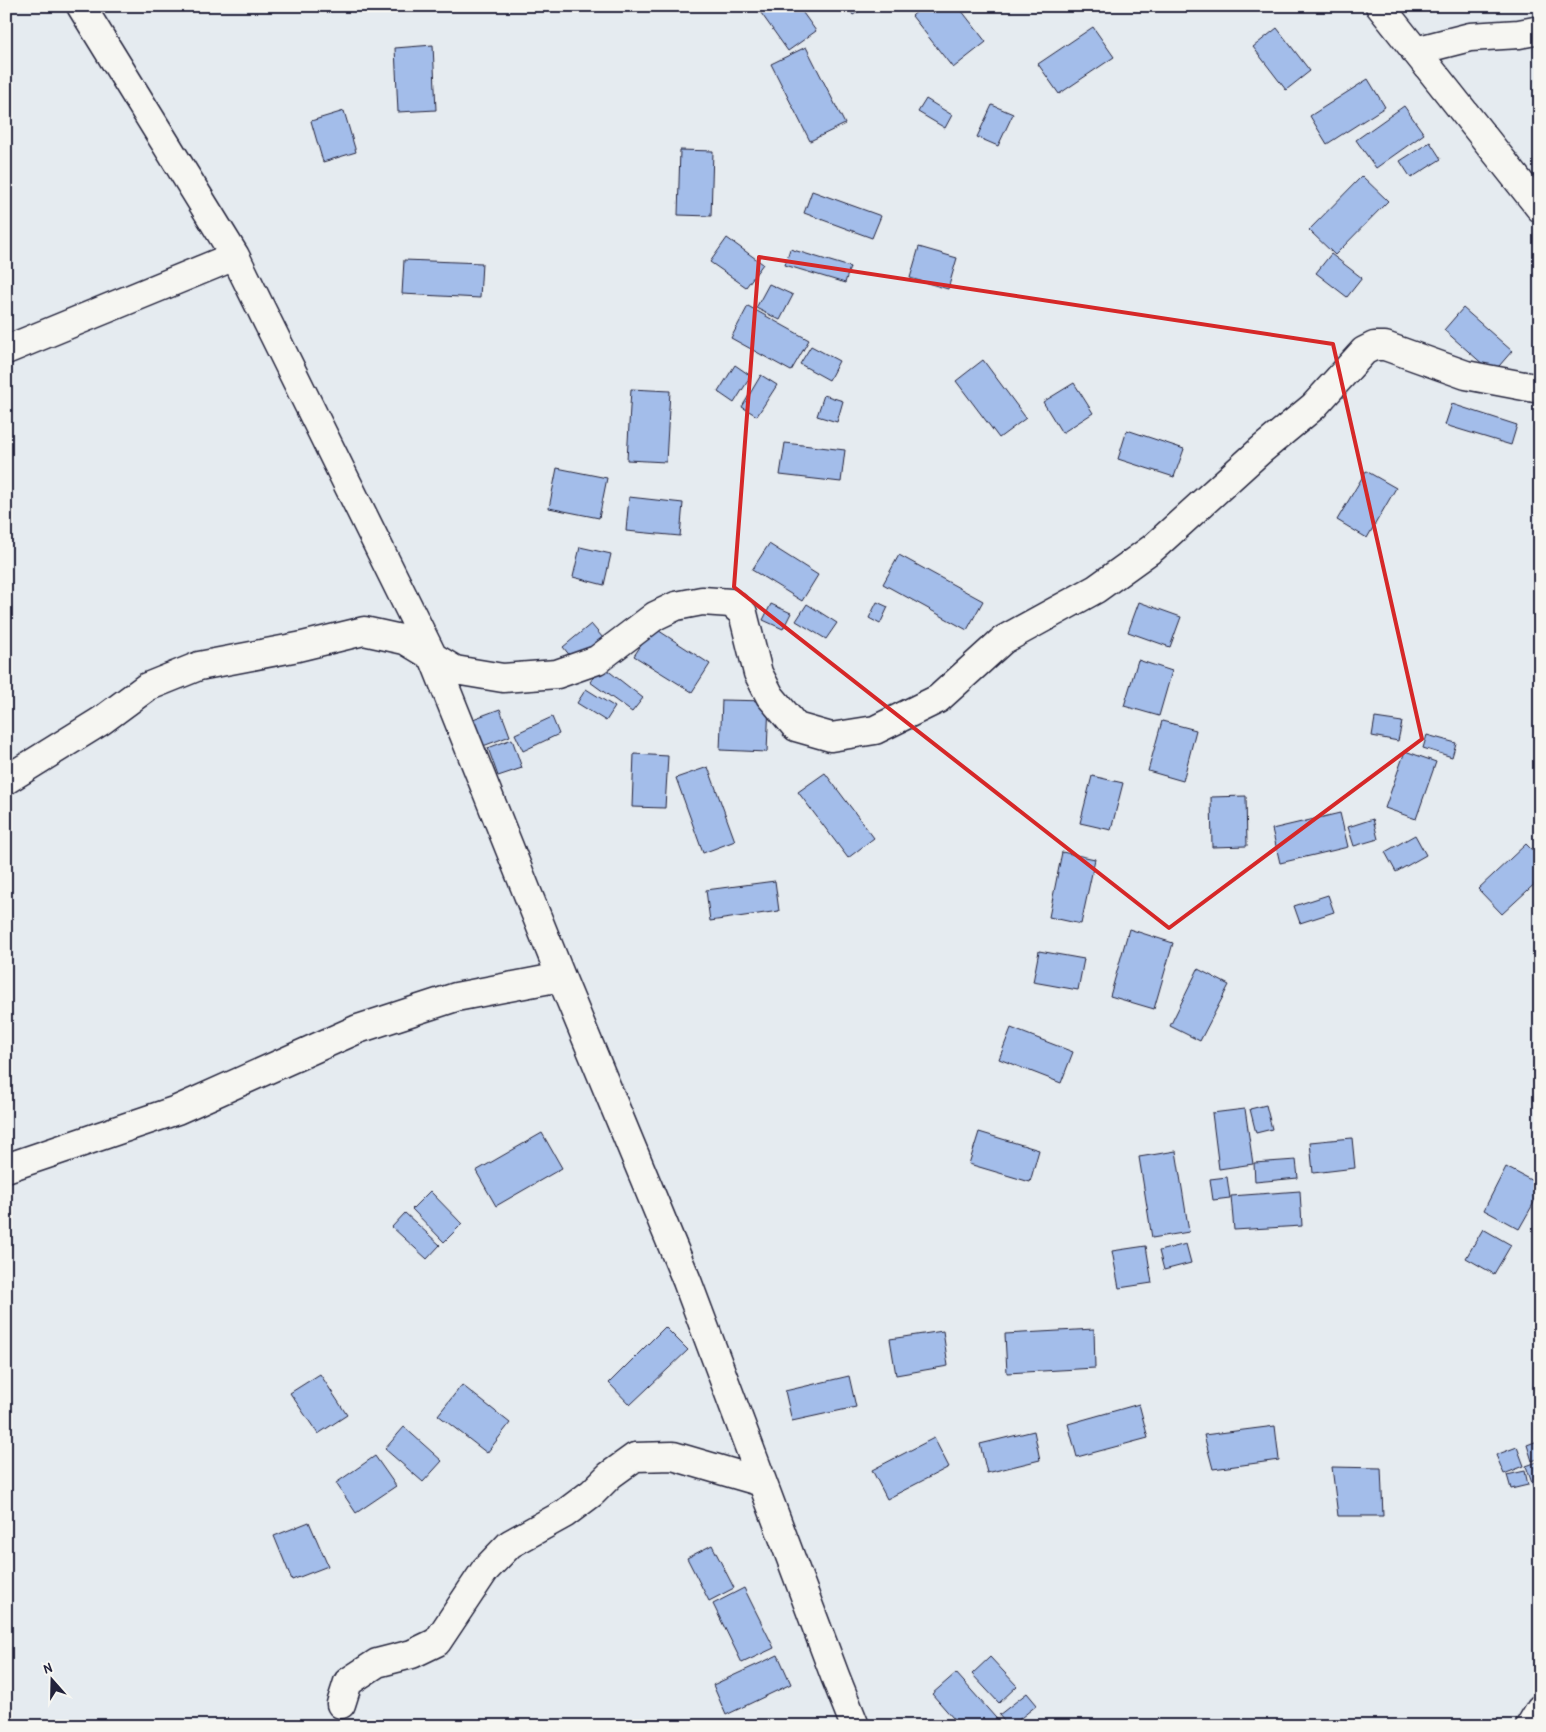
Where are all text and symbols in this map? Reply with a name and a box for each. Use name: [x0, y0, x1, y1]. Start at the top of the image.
north arrow: [28, 1654, 78, 1704]
text: N: [41, 1657, 55, 1678]

